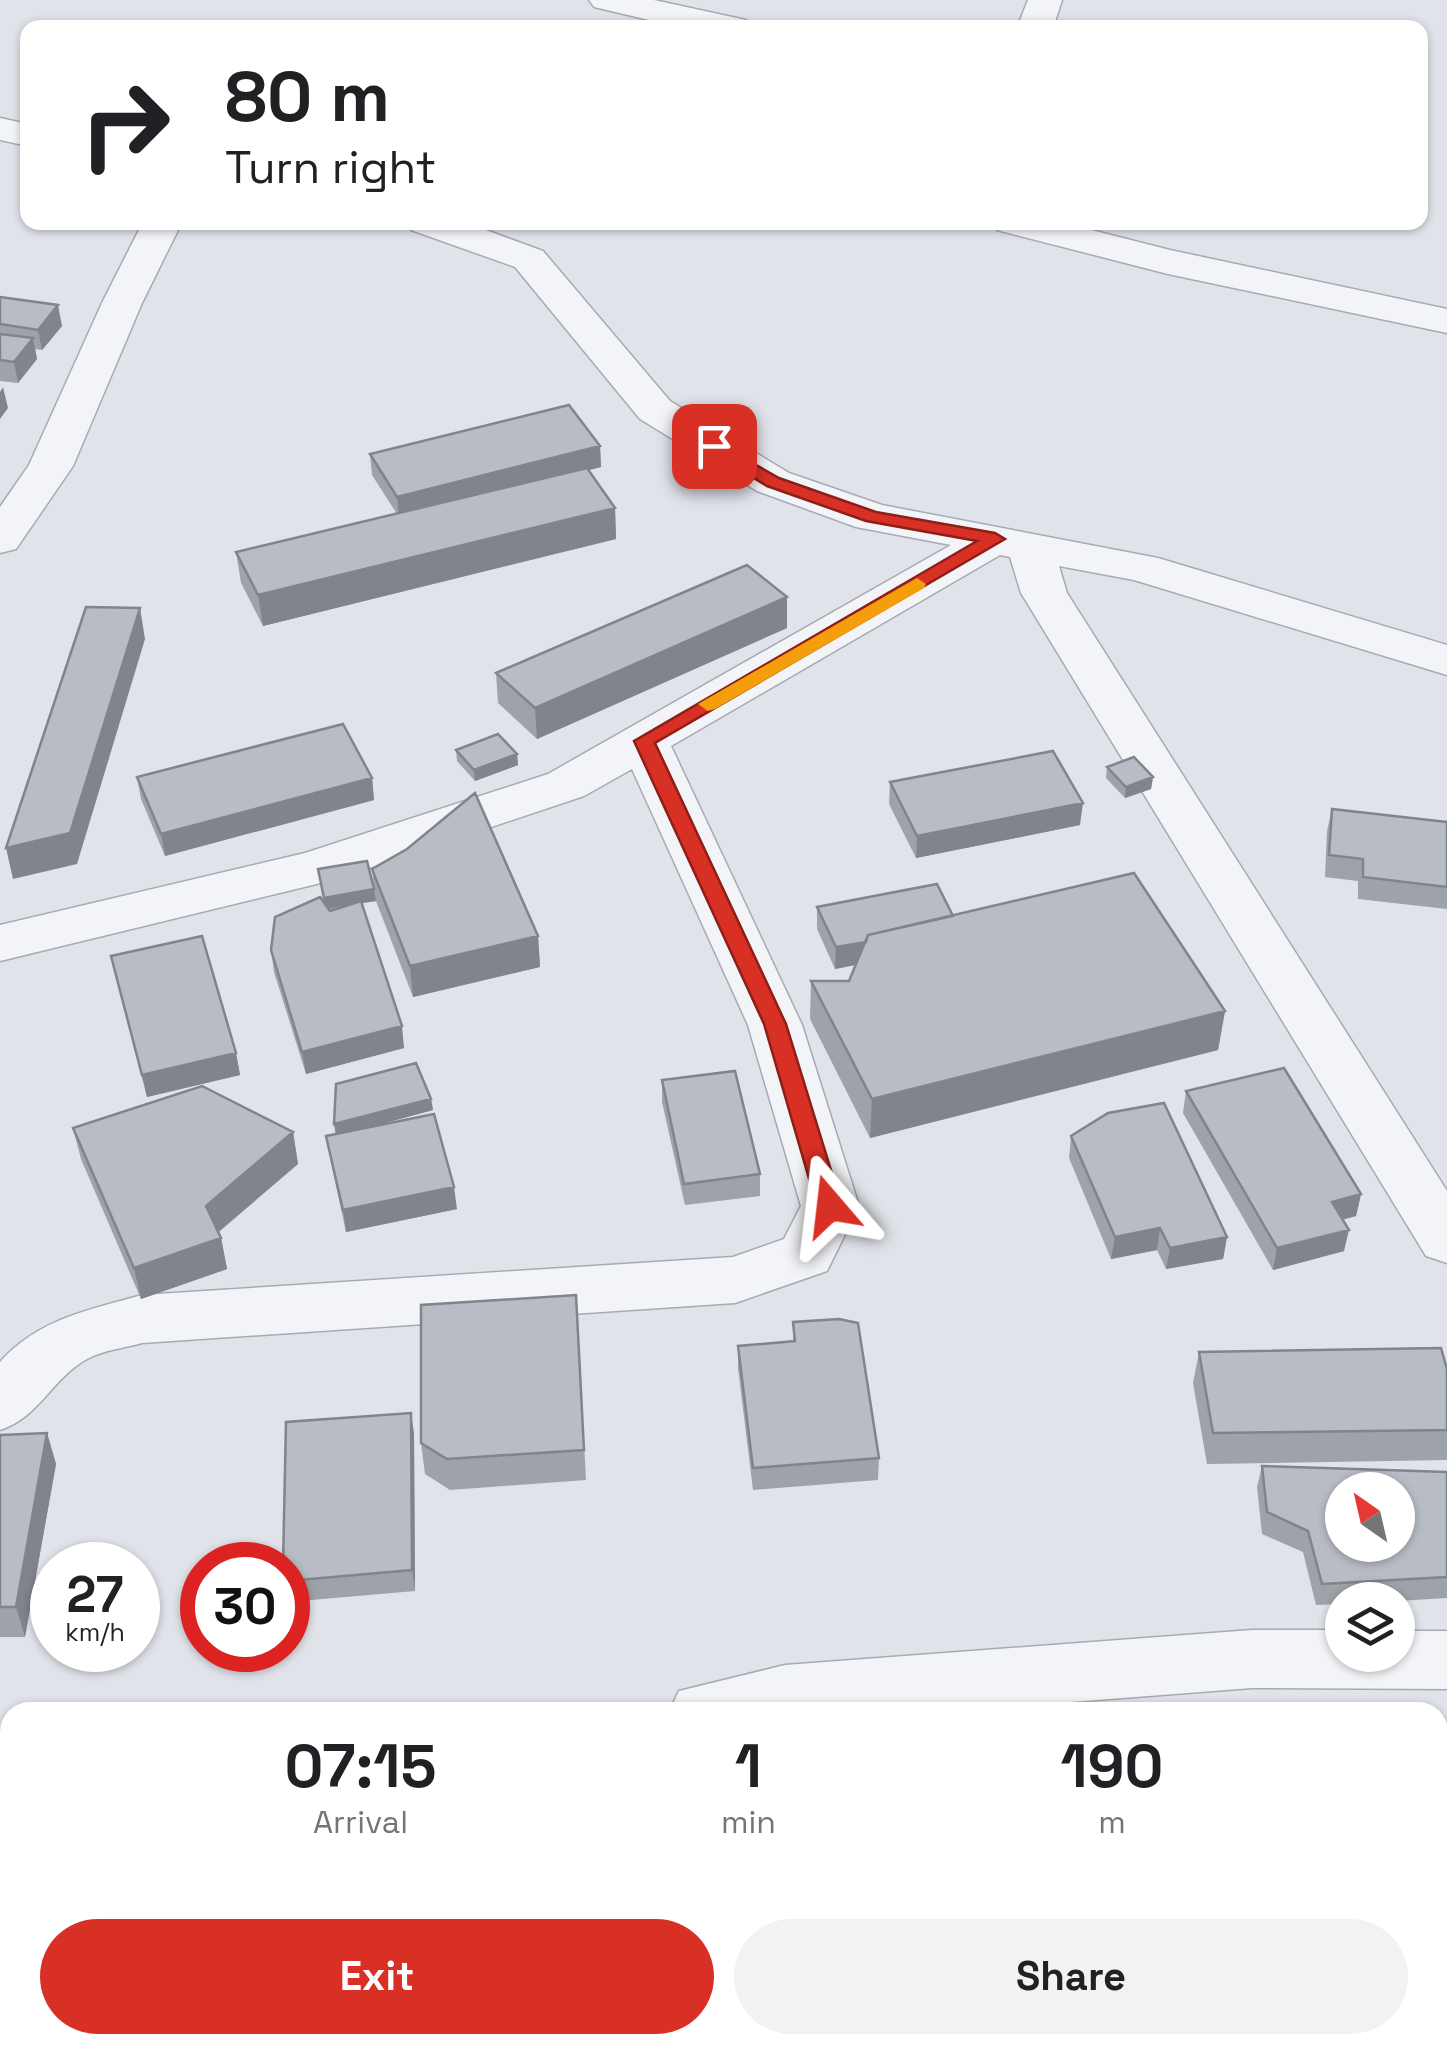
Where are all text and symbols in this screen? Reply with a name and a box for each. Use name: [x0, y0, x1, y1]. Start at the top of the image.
text: 80 m: [225, 52, 390, 141]
icon: right: [60, 60, 190, 190]
text: Turn right: [225, 139, 436, 196]
pin: [672, 404, 757, 489]
icon: arrive: [687, 419, 742, 474]
position arrow: [778, 1154, 882, 1258]
north arrow: [1325, 1472, 1415, 1562]
map controls: [1325, 1472, 1415, 1672]
speed limit sign: 30: [180, 1542, 310, 1672]
text: 27: [67, 1563, 123, 1627]
button: layers: [1325, 1582, 1415, 1672]
text: km/h: [65, 1616, 125, 1648]
text: 07:15: [285, 1728, 436, 1805]
text: 1: [735, 1728, 762, 1805]
text: 190: [1060, 1728, 1164, 1805]
text: Arrival: [313, 1802, 408, 1842]
text: min: [721, 1802, 776, 1842]
text: m: [1098, 1802, 1126, 1842]
button: Exit: [40, 1919, 714, 2034]
button: Share: [734, 1919, 1408, 2034]

